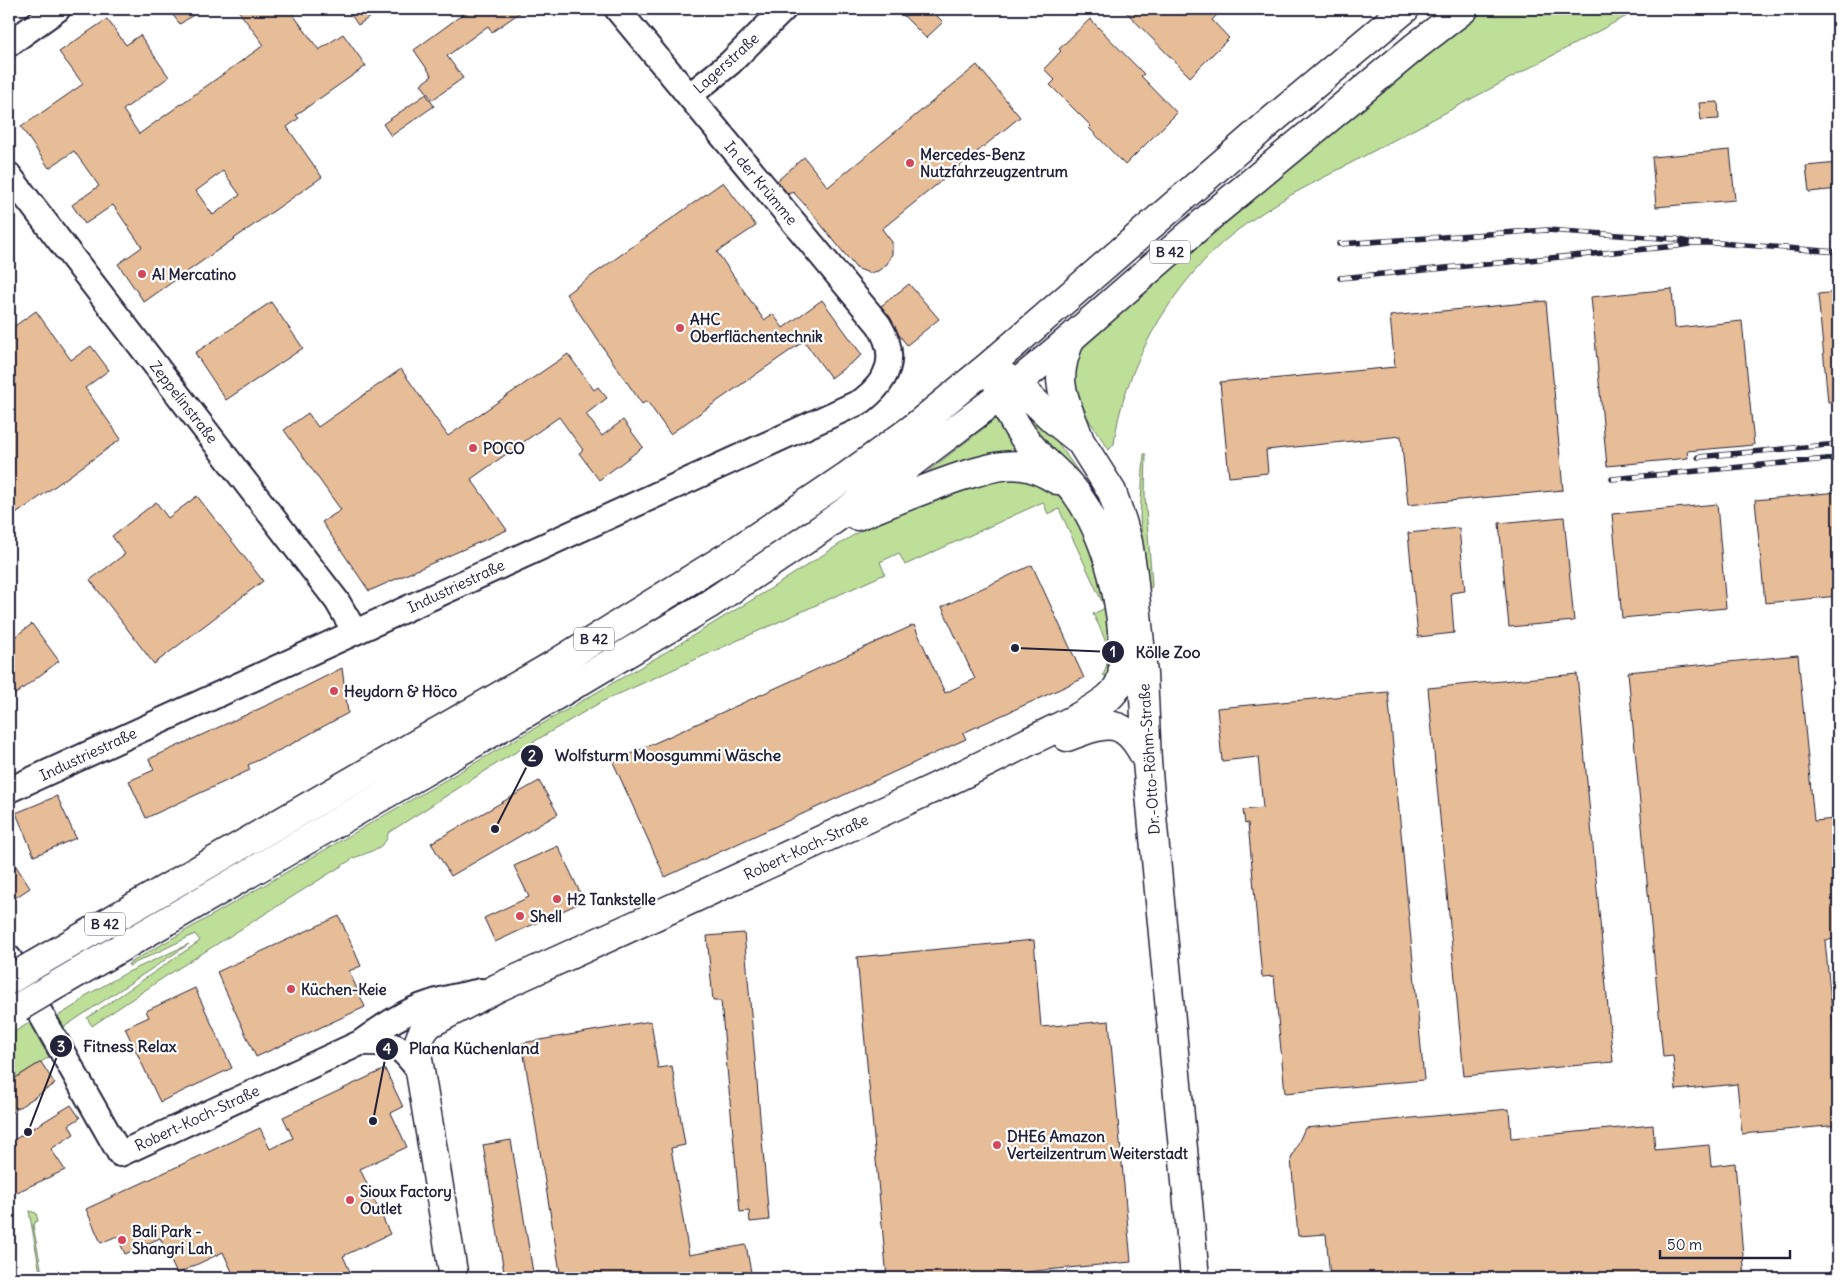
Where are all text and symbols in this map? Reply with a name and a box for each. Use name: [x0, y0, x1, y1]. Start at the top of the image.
street label: Lagerstraße: [689, 29, 763, 97]
street label: In der Krümme: [720, 137, 802, 229]
place label: Mercedes-Benz Nutzfahrzeugzentrum: [920, 145, 1068, 182]
marker: Mercedes-Benz Nutzfahrzeugzentrum: [904, 157, 916, 169]
road number: B 42: [1150, 240, 1190, 264]
place label: Al Mercatino: [152, 265, 237, 284]
marker: Al Mercatino: [136, 268, 148, 280]
place label: AHC Oberflächentechnik: [690, 310, 823, 346]
marker: AHC Oberflächentechnik: [674, 322, 686, 334]
street label: Zeppelinstraße: [146, 357, 222, 447]
place label: POCO: [483, 439, 525, 458]
marker: POCO: [467, 442, 479, 454]
street label: Industriestraße: [404, 555, 508, 617]
road number: B 42: [574, 628, 614, 650]
callout: Kölle Zoo: [1100, 637, 1210, 668]
text: 1: [1110, 642, 1116, 661]
text: Kölle Zoo: [1135, 642, 1201, 662]
place label: Heydorn & Höco: [344, 682, 458, 702]
street label: Dr.-Otto-Röhm-Straße: [1134, 683, 1164, 835]
marker: Heydorn & Höco: [328, 685, 340, 697]
street label: Industriestraße: [36, 723, 140, 785]
callout: Wolfsturm Moosgummi Wäsche: [519, 740, 791, 771]
text: Wolfsturm Moosgummi Wäsche: [555, 745, 782, 766]
text: 2: [528, 746, 536, 765]
street label: Robert-Koch-Straße: [741, 810, 871, 884]
place label: H2 Tankstelle: [567, 890, 656, 909]
marker: H2 Tankstelle: [551, 893, 563, 905]
place label: Shell: [530, 907, 562, 926]
marker: Shell: [514, 910, 526, 922]
road number: B 42: [85, 912, 125, 936]
place label: Küchen-Keie: [301, 980, 387, 999]
marker: Küchen-Keie: [285, 983, 297, 995]
callout: Fitness Relax: [48, 1031, 186, 1062]
callout: Plana Küchenland: [374, 1033, 549, 1064]
text: Fitness Relax: [83, 1036, 177, 1056]
text: 3: [57, 1037, 65, 1056]
text: Plana Küchenland: [409, 1038, 540, 1058]
text: 4: [383, 1039, 392, 1058]
street label: Robert-Koch-Straße: [132, 1081, 262, 1155]
place label: DHE6 Amazon Verteilzentrum Weiterstadt: [1007, 1127, 1189, 1163]
marker: DHE6 Amazon Verteilzentrum Weiterstadt: [991, 1139, 1003, 1151]
place label: Sioux Factory Outlet: [360, 1182, 452, 1218]
marker: Sioux Factory Outlet: [344, 1194, 356, 1206]
place label: Bali Park - Shangri Lah: [132, 1222, 213, 1259]
scale bar: [1660, 1227, 1790, 1259]
marker: Bali Park - Shangri Lah: [116, 1234, 128, 1246]
text: 50 m: [1667, 1235, 1702, 1254]

